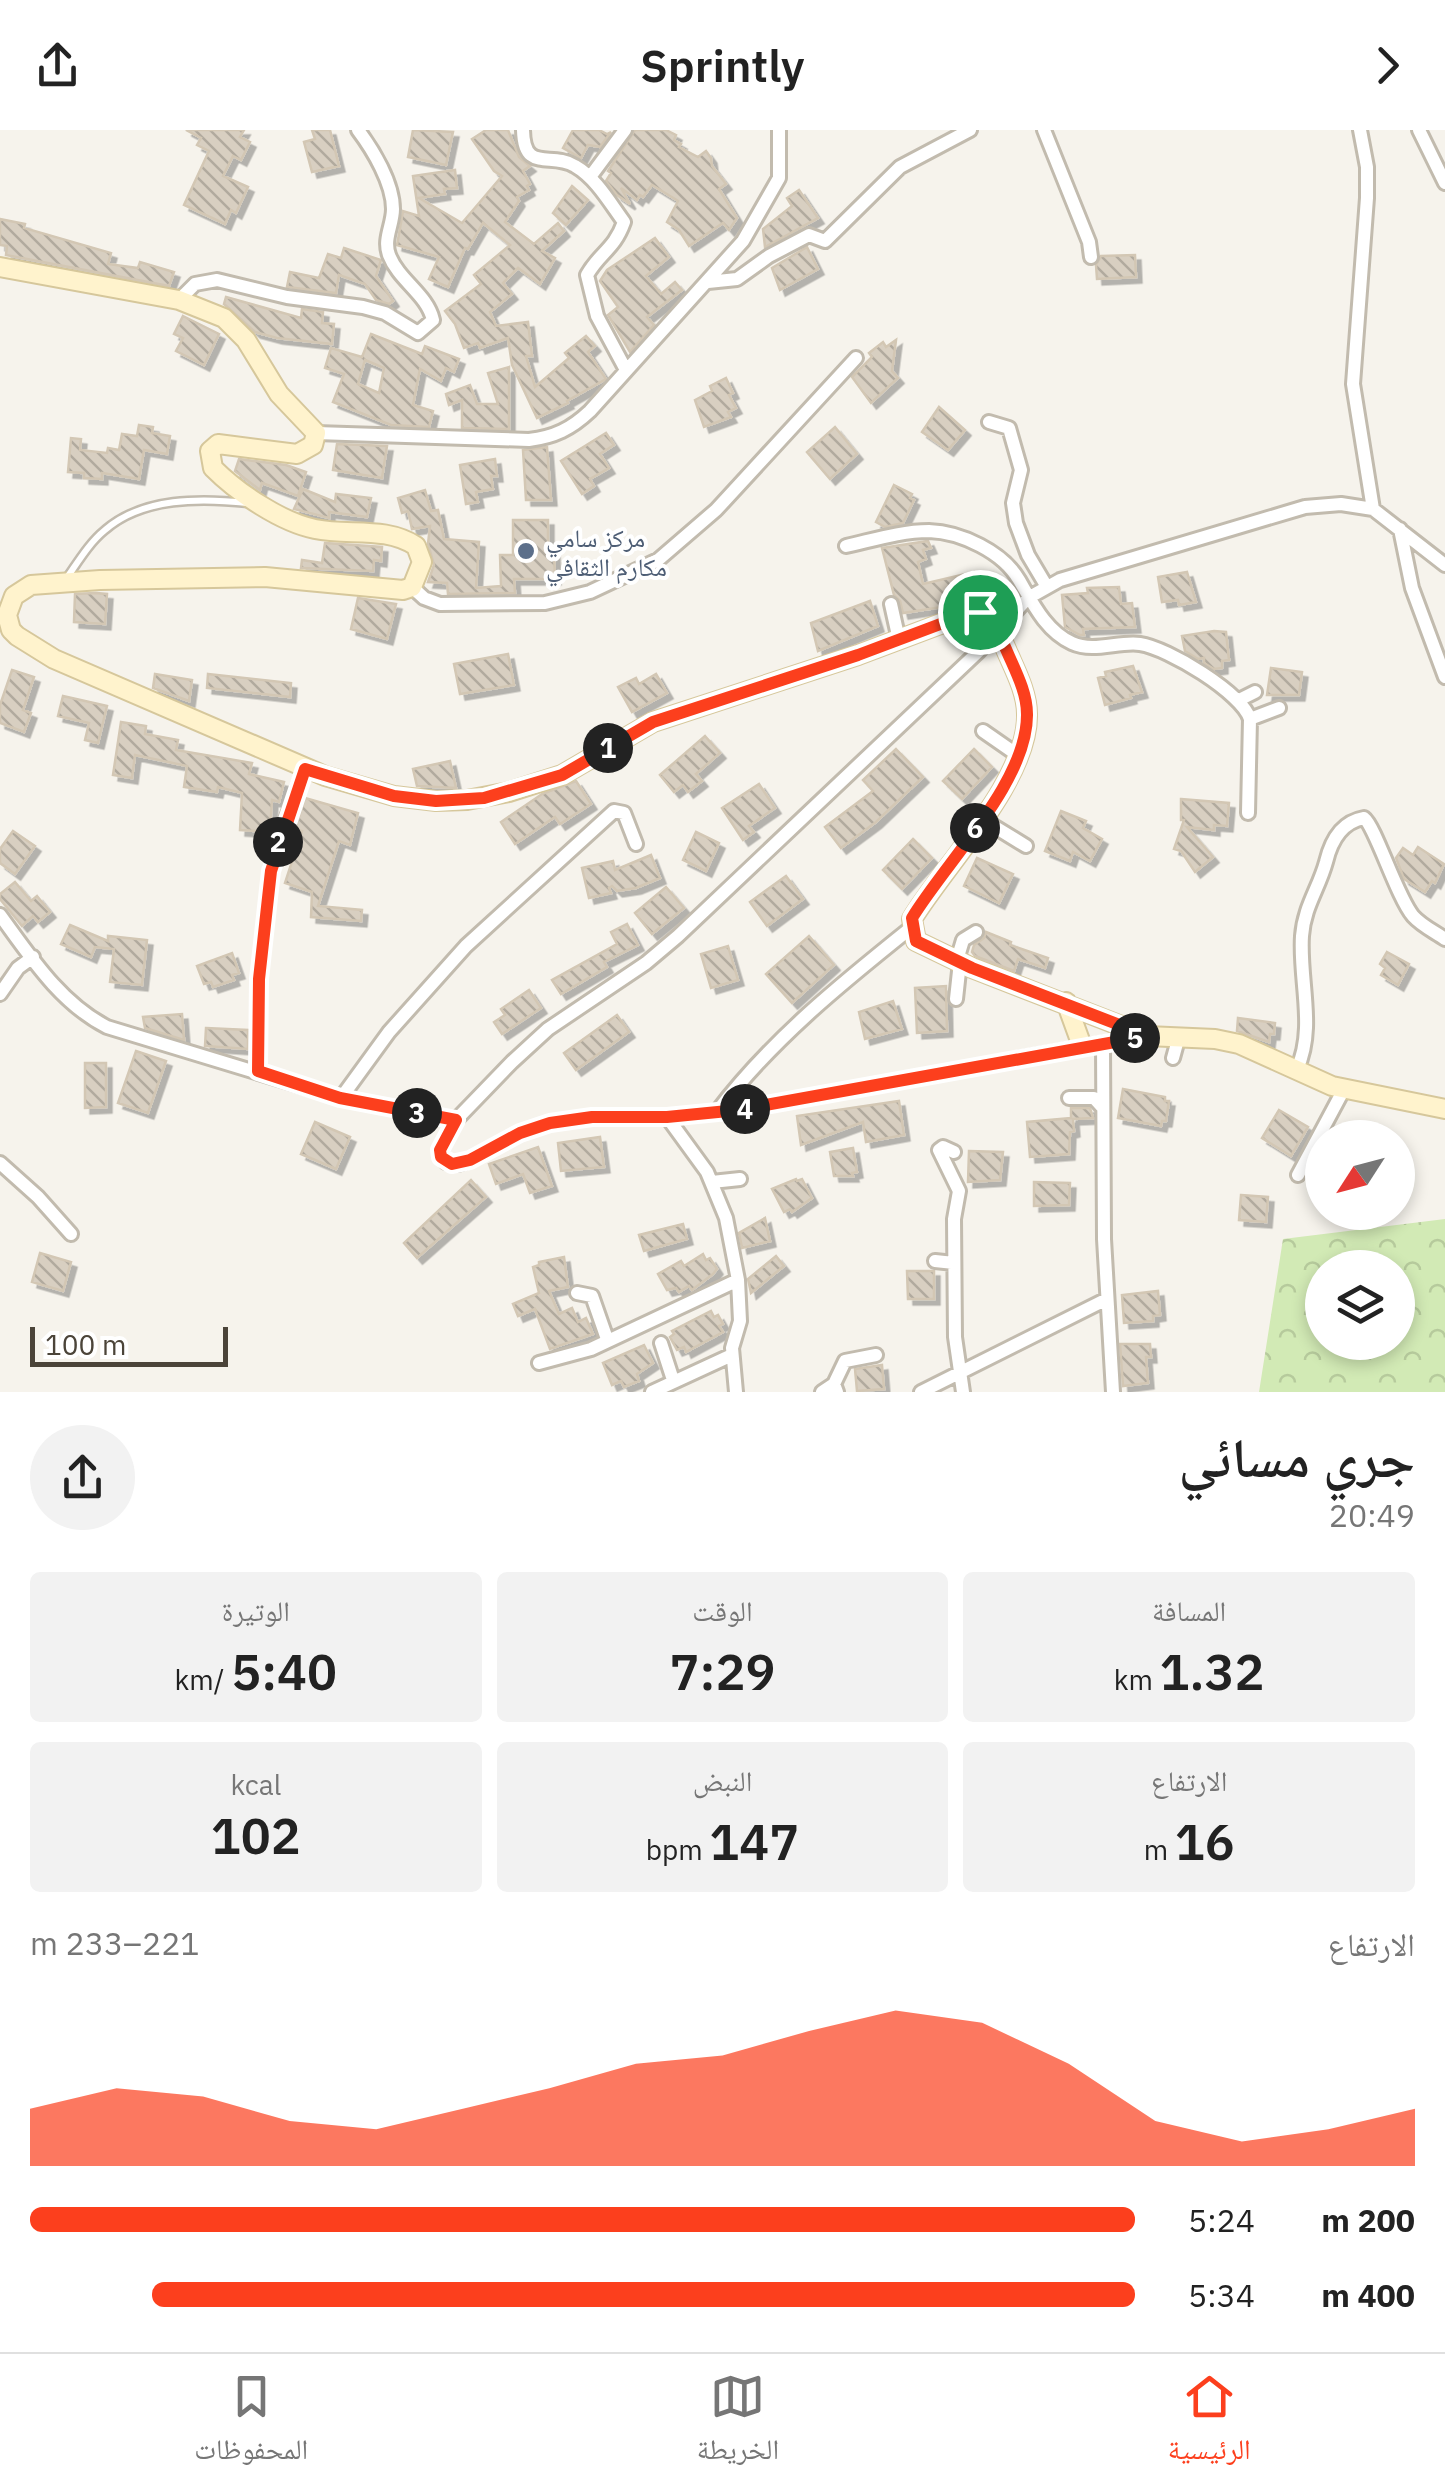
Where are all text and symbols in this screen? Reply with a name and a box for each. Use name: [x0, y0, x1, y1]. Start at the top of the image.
text: Sprintly: [640, 36, 805, 94]
icon: share: [30, 38, 85, 93]
icon: forward: [1360, 38, 1415, 93]
place label: مركز سامي مكارم الثقافي: [546, 521, 667, 587]
marker: مركز سامي مكارم الثقافي: [515, 540, 537, 562]
pin: [938, 570, 1023, 655]
icon: arrive: [953, 585, 1008, 640]
pin: 1: [583, 723, 633, 773]
text: 1: [600, 729, 616, 766]
pin: 6: [950, 803, 1000, 853]
text: 6: [967, 809, 983, 846]
pin: 2: [253, 817, 303, 867]
text: 2: [270, 823, 286, 860]
pin: 5: [1110, 1013, 1160, 1063]
text: 5: [1127, 1019, 1143, 1056]
pin: 4: [720, 1084, 770, 1134]
pin: 3: [392, 1088, 442, 1138]
text: 4: [737, 1090, 753, 1127]
text: 3: [409, 1094, 425, 1131]
north arrow: [1305, 1120, 1415, 1230]
map controls: [1305, 1120, 1415, 1360]
button: layers: [1305, 1250, 1415, 1360]
scale bar: [30, 1322, 228, 1366]
text: 100 m: [45, 1326, 126, 1363]
text: جري مسائي: [1178, 1421, 1415, 1492]
button: share: [30, 1425, 135, 1530]
text: 20:49: [1329, 1494, 1415, 1536]
text: الوتيرة: [222, 1592, 290, 1629]
text: الوقت: [692, 1592, 753, 1629]
text: المسافة: [1152, 1592, 1226, 1629]
text: 5:40: [231, 1639, 337, 1704]
text: 7:29: [670, 1639, 775, 1704]
text: 1.32: [1160, 1639, 1265, 1704]
text: /km: [175, 1661, 231, 1698]
text: km: [1114, 1661, 1160, 1698]
text: النبض: [693, 1762, 752, 1799]
text: الارتفاع: [1151, 1762, 1227, 1799]
text: kcal: [230, 1766, 281, 1803]
text: 102: [211, 1803, 301, 1868]
text: 147: [709, 1809, 799, 1874]
text: 16: [1175, 1809, 1235, 1874]
text: bpm: [646, 1831, 709, 1868]
text: m: [1144, 1831, 1175, 1868]
text: 221–233 m: [30, 1922, 200, 1964]
text: الارتفاع: [1328, 1923, 1415, 1965]
text: 5:24: [1188, 2199, 1255, 2241]
text: 200 m: [1321, 2199, 1415, 2241]
text: 5:34: [1188, 2274, 1255, 2316]
text: 400 m: [1321, 2274, 1415, 2316]
tab: المحفوظات: [194, 2369, 308, 2477]
tab: الخريطة: [697, 2369, 779, 2477]
tab: الرئيسية: [1168, 2369, 1251, 2477]

